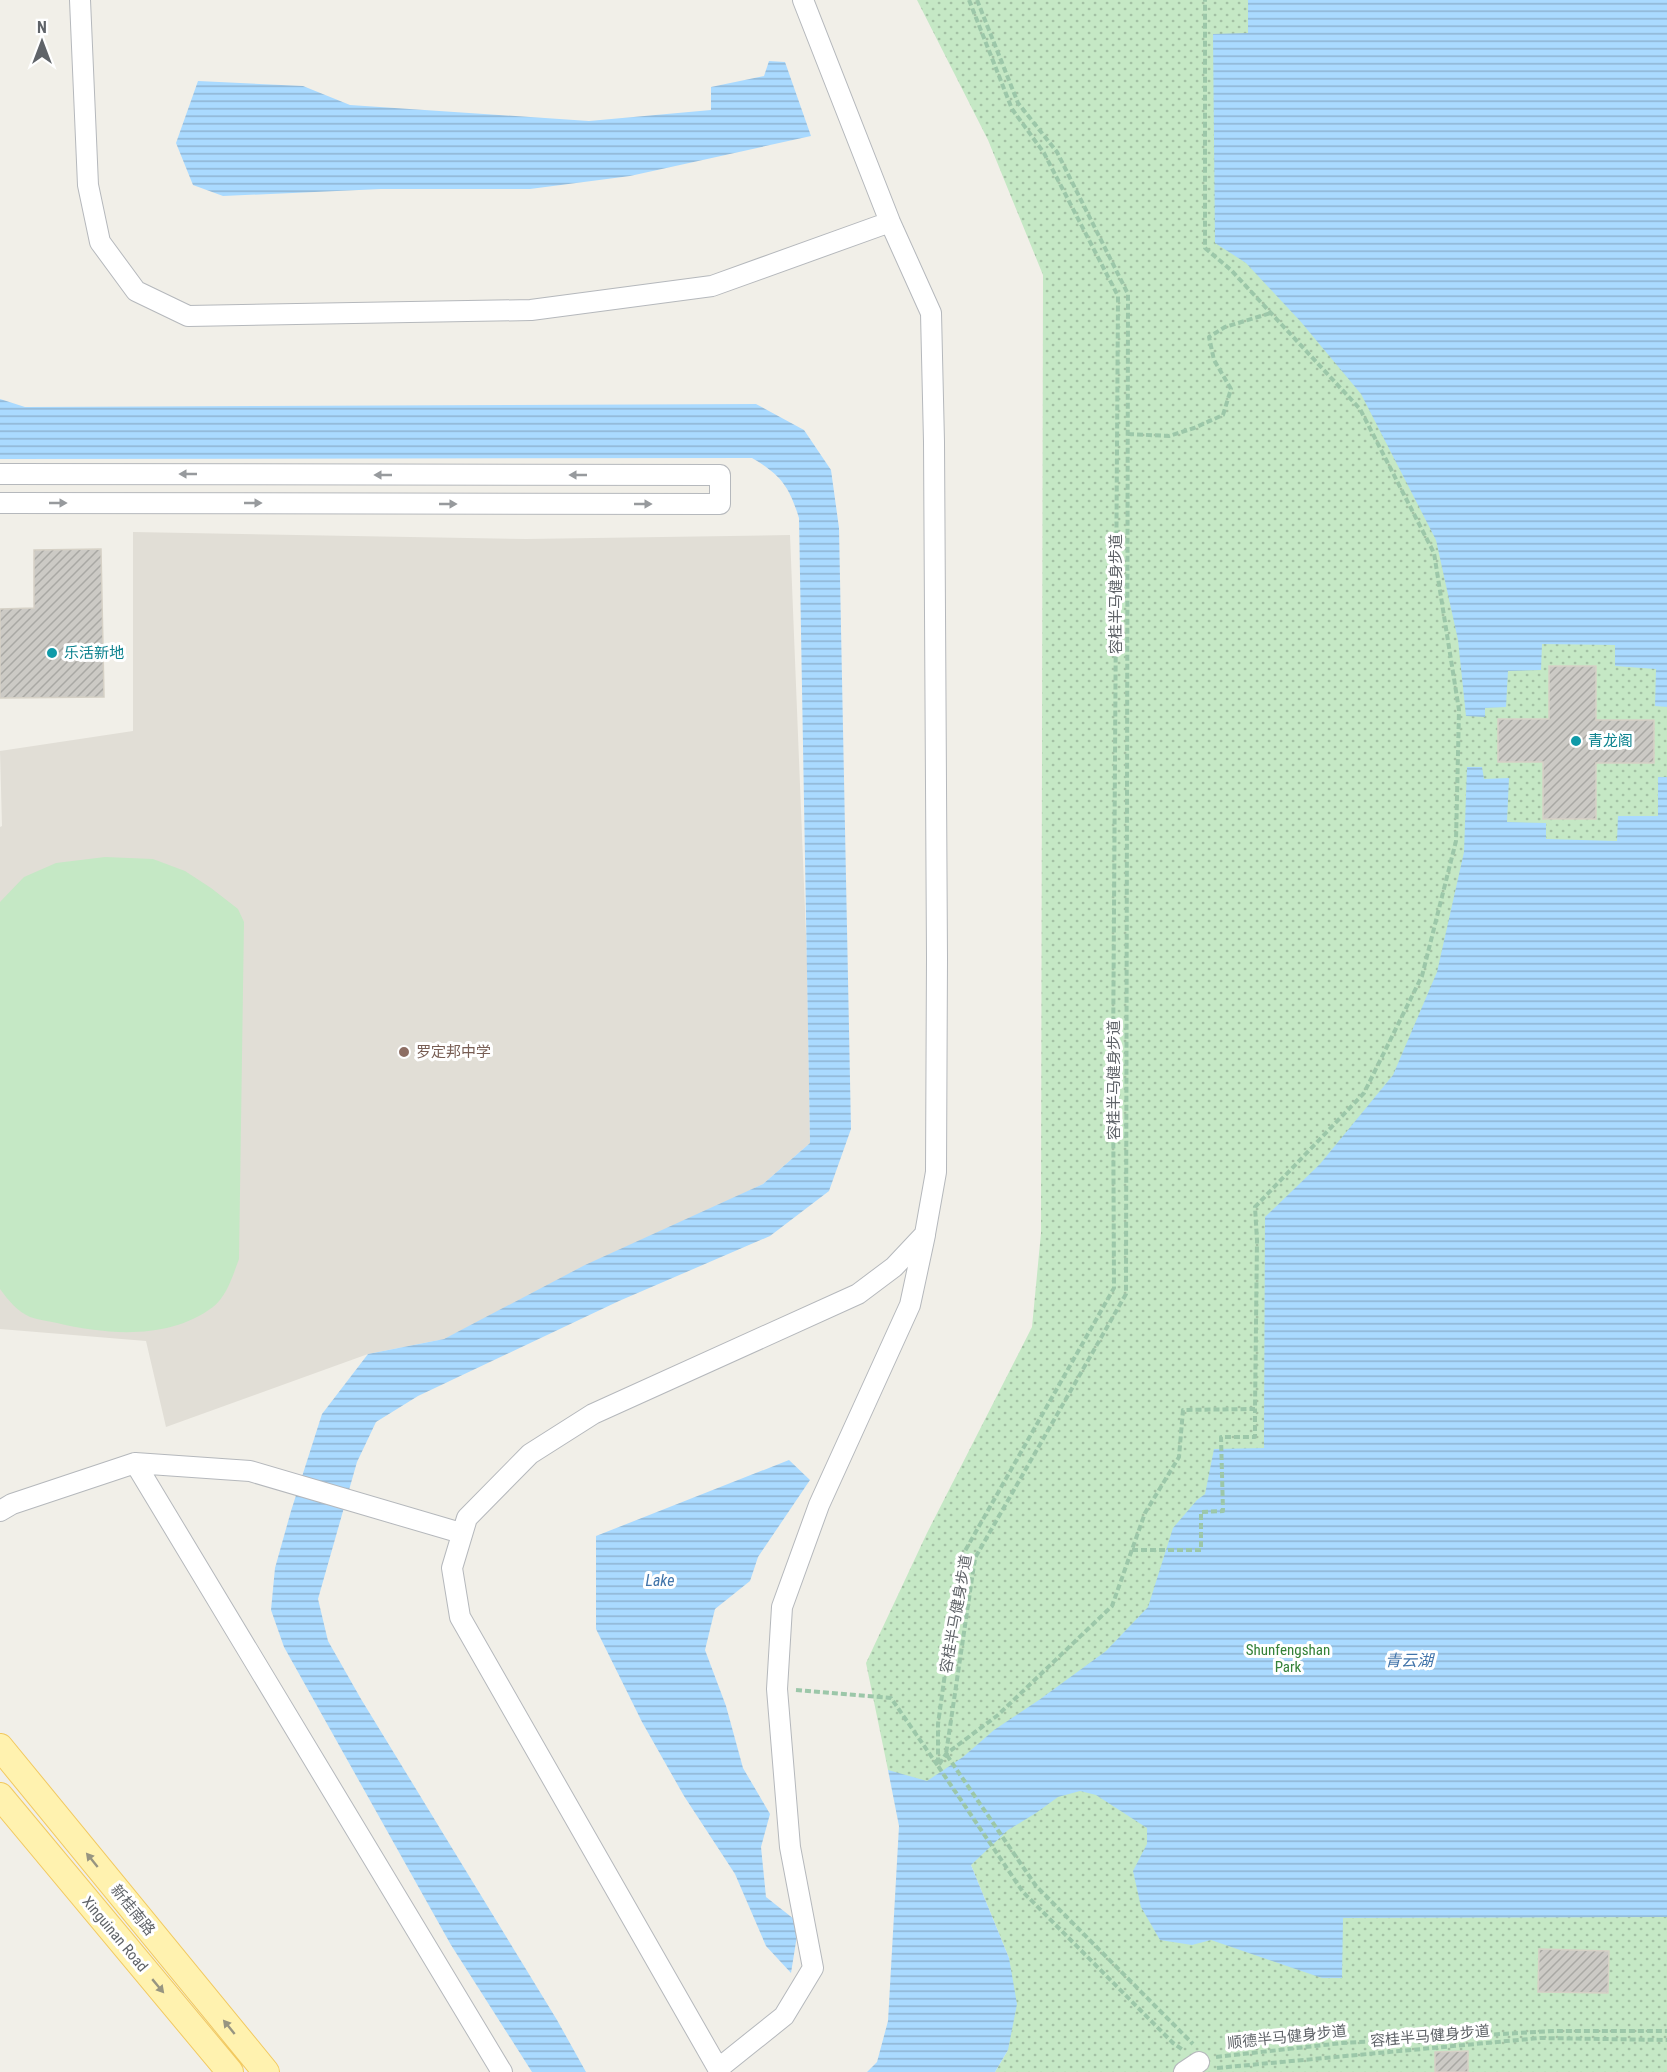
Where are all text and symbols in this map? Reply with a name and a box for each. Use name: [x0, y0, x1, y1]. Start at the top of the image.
north arrow: [12, 12, 72, 72]
text: N: [37, 18, 47, 37]
one-way arrow: [178, 469, 197, 479]
one-way arrow: [373, 470, 392, 480]
one-way arrow: [568, 470, 587, 480]
one-way arrow: [49, 498, 68, 508]
one-way arrow: [244, 498, 263, 508]
one-way arrow: [439, 499, 458, 509]
one-way arrow: [634, 499, 653, 509]
street label: 容桂半马健身步道: [1107, 534, 1125, 654]
place label: 乐活新地: [64, 644, 124, 662]
marker: 乐活新地: [45, 646, 59, 660]
place label: 青龙阁: [1588, 732, 1633, 750]
marker: 青龙阁: [1569, 734, 1583, 748]
street label: 容桂半马健身步道: [1105, 1020, 1123, 1140]
place label: 罗定邦中学: [416, 1043, 491, 1061]
marker: 罗定邦中学: [397, 1045, 411, 1059]
street label: 容桂半马健身步道: [937, 1553, 975, 1675]
water label: Lake: [646, 1571, 674, 1590]
park label: Shunfengshan Park: [1246, 1641, 1330, 1676]
water label: 青云湖: [1385, 1651, 1436, 1670]
one-way arrow: [86, 1852, 99, 1868]
street label: 新桂南路: [107, 1881, 159, 1939]
street label: Xinguinan Road: [78, 1893, 152, 1975]
one-way arrow: [152, 1978, 165, 1994]
one-way arrow: [223, 2019, 236, 2035]
street label: 顺德半马健身步道: [1226, 2022, 1348, 2052]
street label: 容桂半马健身步道: [1369, 2022, 1491, 2050]

